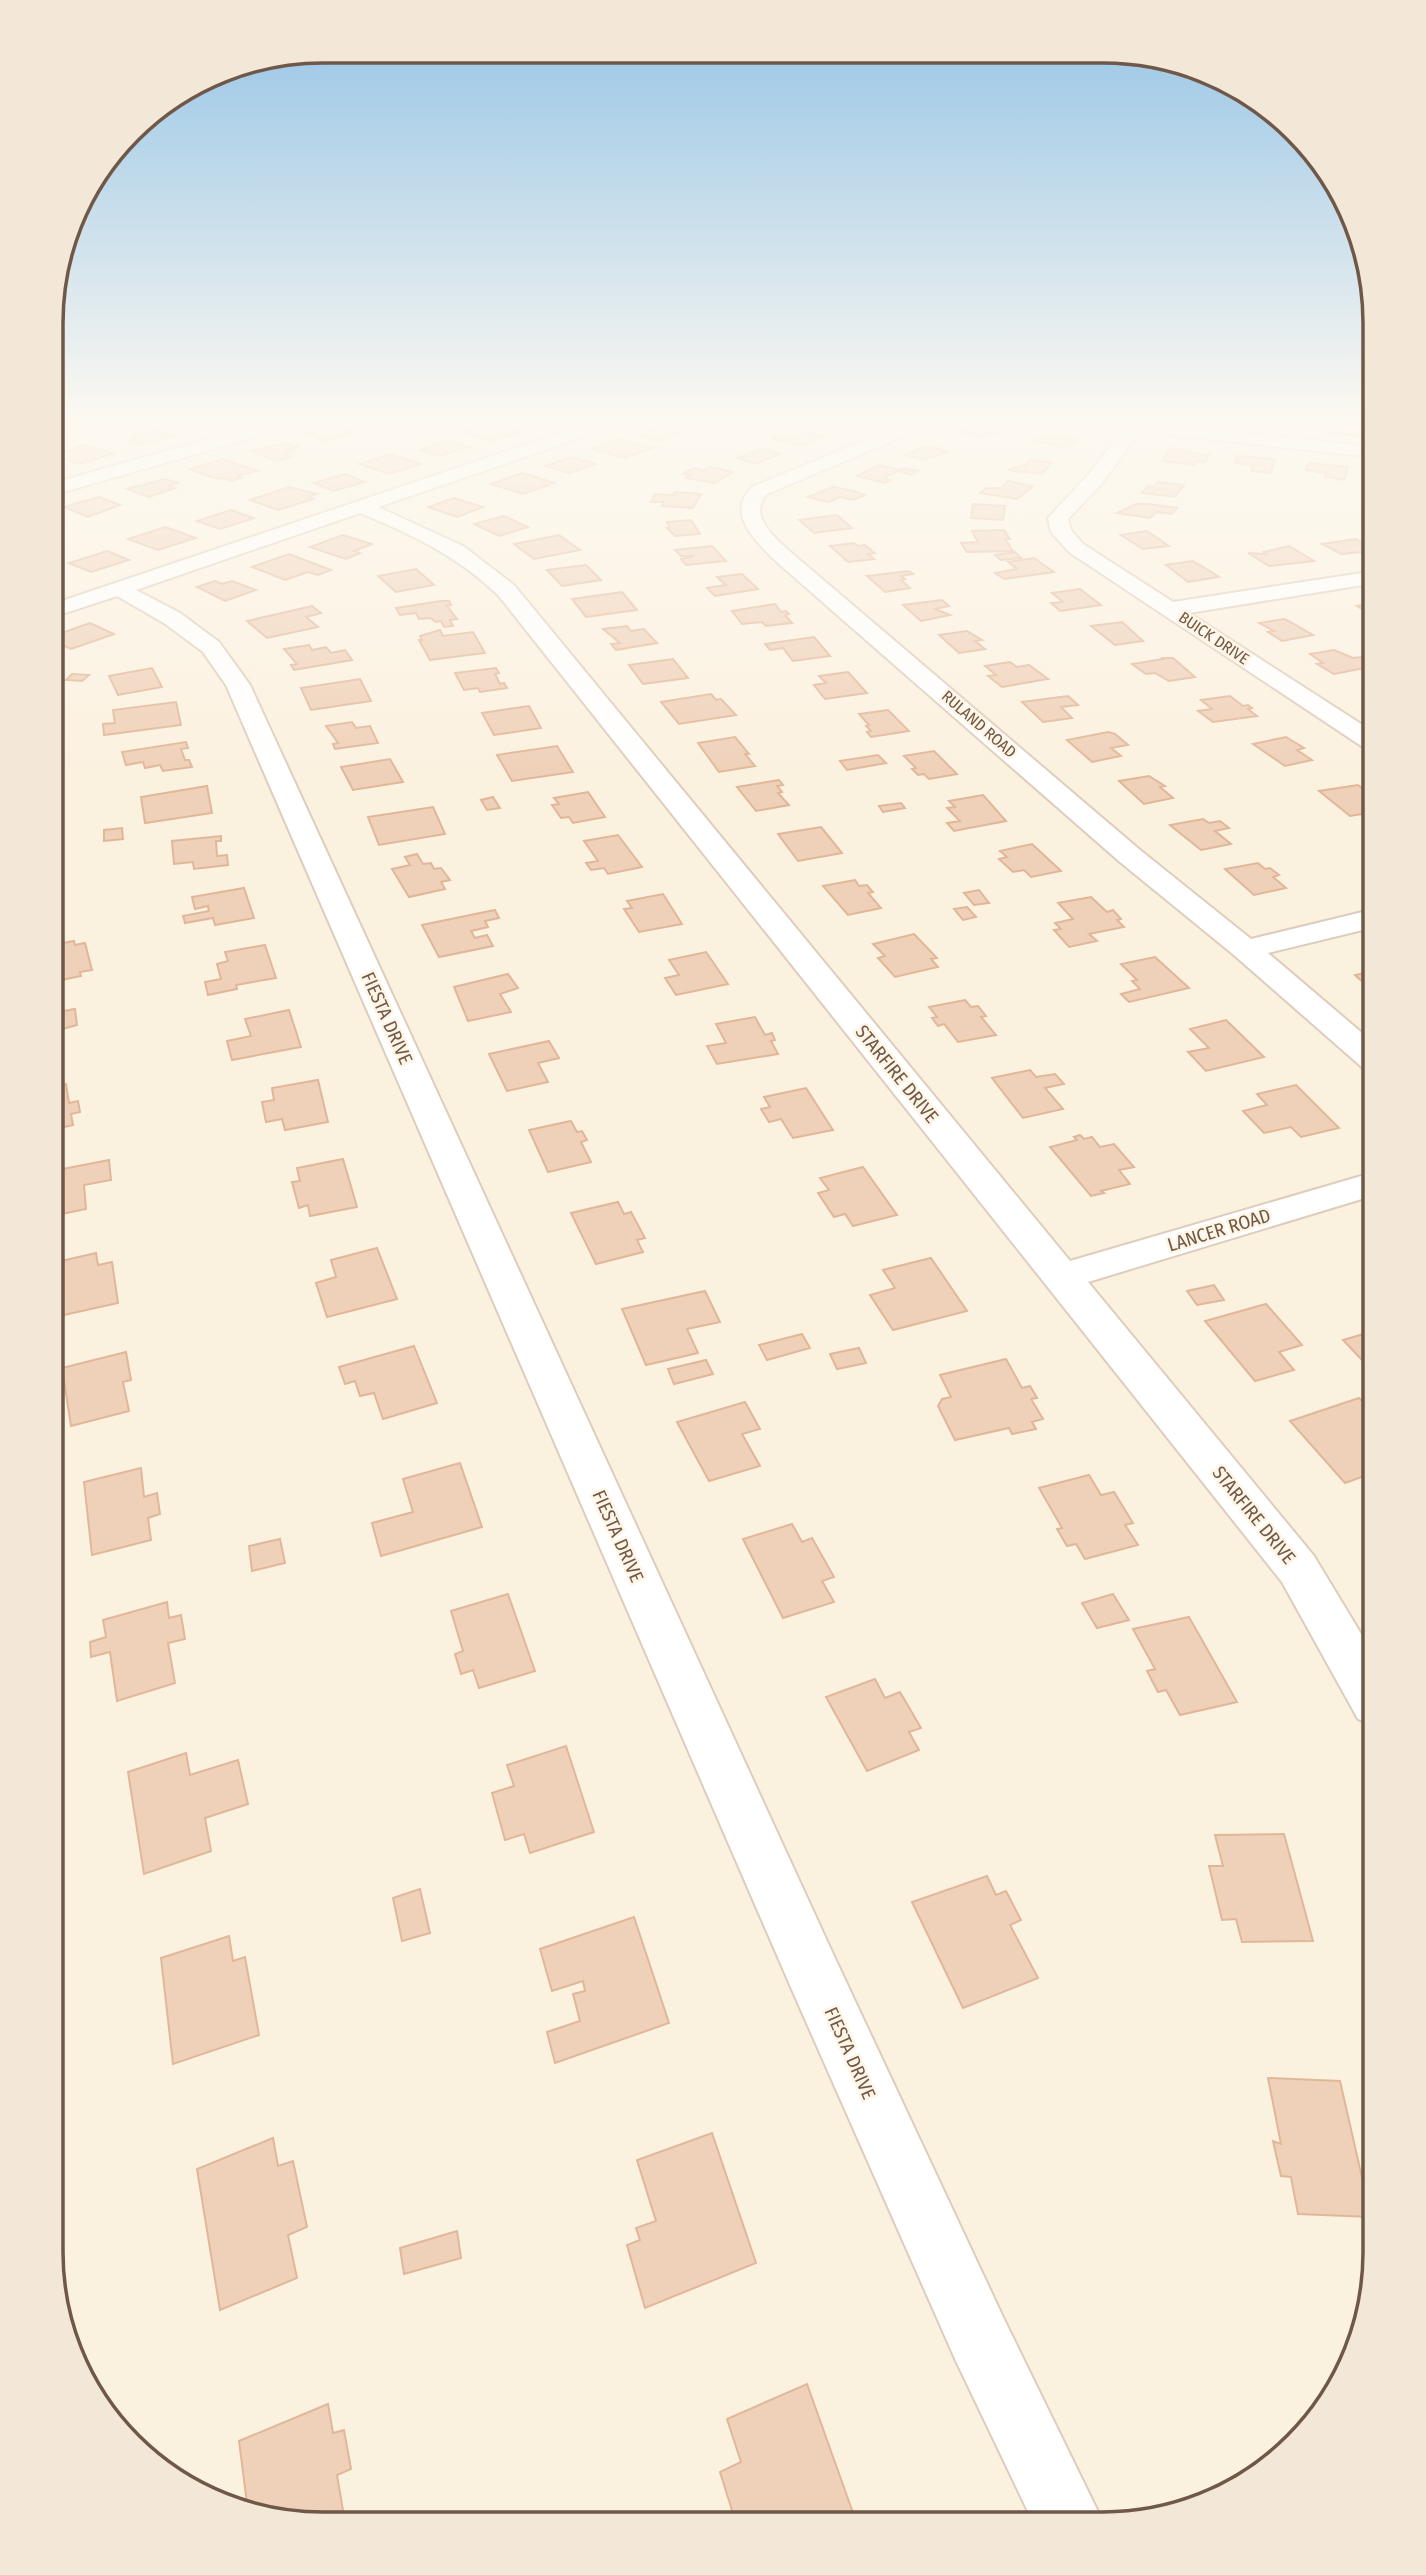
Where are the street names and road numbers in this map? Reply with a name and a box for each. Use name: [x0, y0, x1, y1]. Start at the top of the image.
street label: BUICK DRIVE: [1175, 608, 1253, 668]
street label: RULAND ROAD: [938, 686, 1020, 762]
street label: FIESTA DRIVE: [357, 968, 418, 1068]
street label: STARFIRE DRIVE: [851, 1020, 943, 1128]
street label: LANCER ROAD: [1165, 1203, 1273, 1257]
street label: STARFIRE DRIVE: [1208, 1461, 1300, 1569]
street label: FIESTA DRIVE: [588, 1486, 649, 1586]
street label: FIESTA DRIVE: [820, 2003, 881, 2103]

